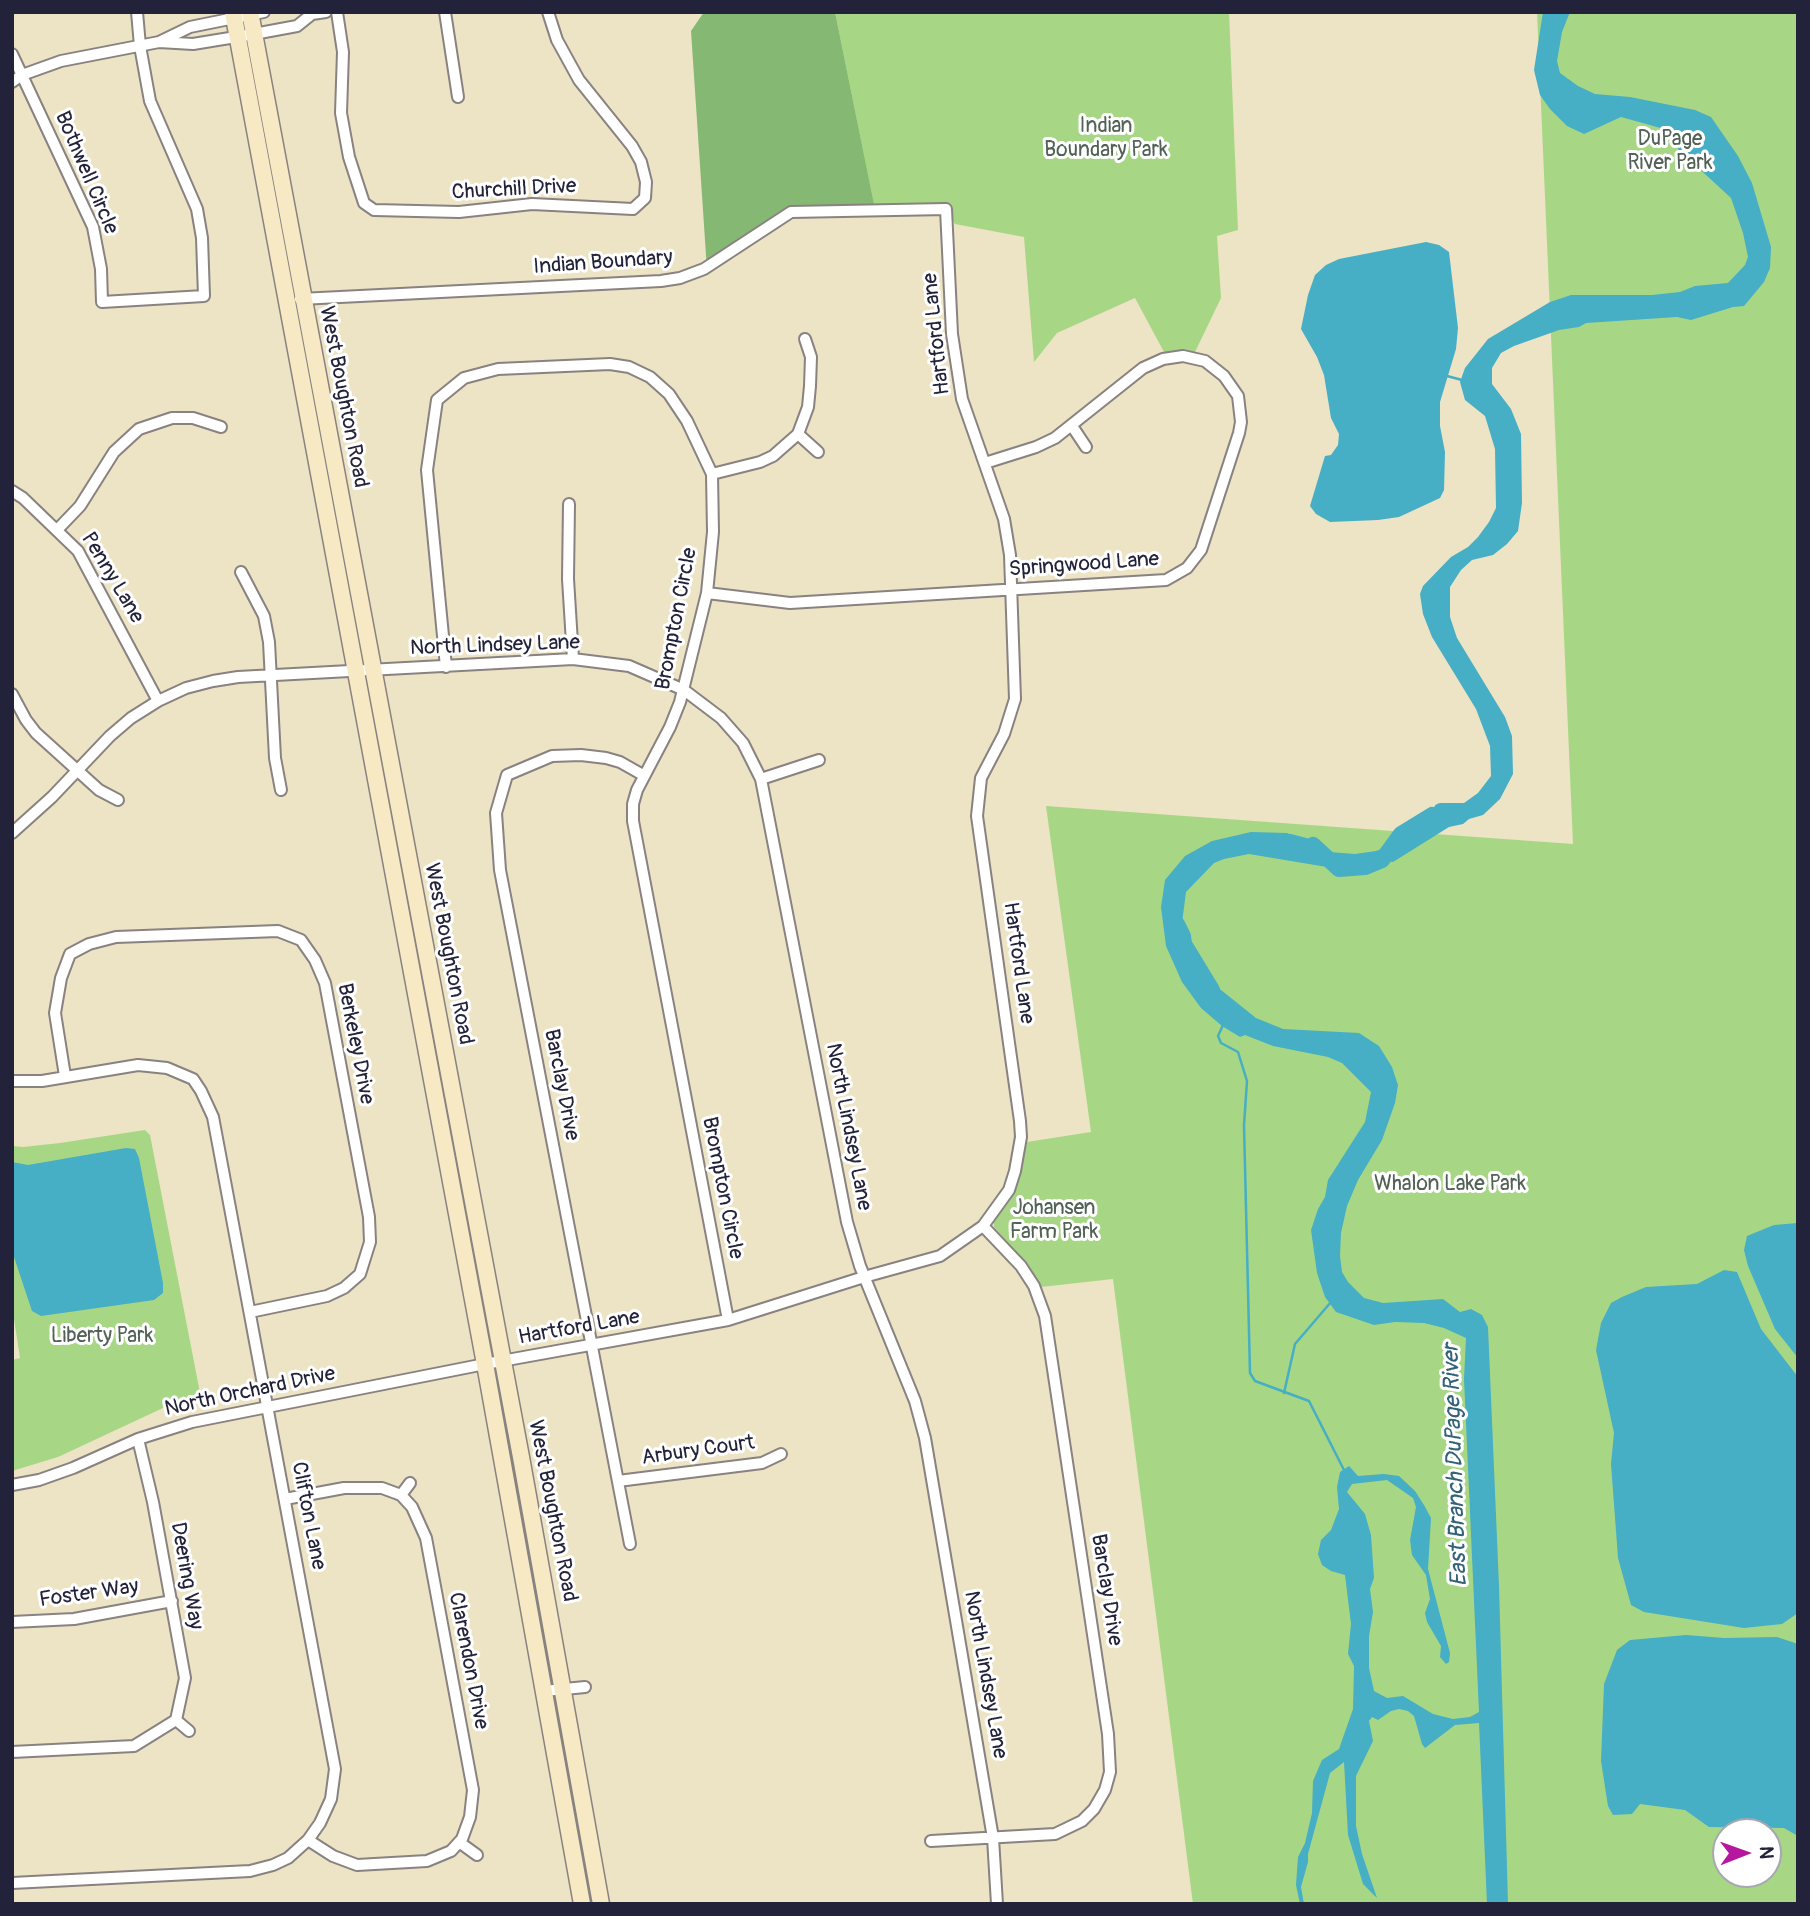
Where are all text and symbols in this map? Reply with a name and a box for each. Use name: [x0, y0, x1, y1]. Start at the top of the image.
street label: Bothwell Circle: [49, 108, 123, 238]
park label: Indian Boundary Park: [1044, 114, 1168, 164]
park label: DuPage River Park: [1627, 127, 1713, 177]
street label: Churchill Drive: [451, 174, 577, 206]
street label: Indian Boundary: [533, 246, 673, 280]
street label: Hartford Lane: [918, 272, 956, 396]
street label: West Boughton Road: [313, 304, 373, 490]
street label: Penny Lane: [75, 528, 149, 628]
street label: Brompton Circle: [651, 546, 703, 692]
street label: Springwood Lane: [1008, 547, 1160, 583]
street label: North Lindsey Lane: [410, 630, 580, 662]
street label: West Boughton Road: [418, 861, 478, 1047]
street label: Hartford Lane: [997, 900, 1039, 1026]
street label: Berkeley Drive: [331, 981, 379, 1107]
street label: Barclay Drive: [538, 1027, 584, 1143]
street label: North Lindsey Lane: [819, 1041, 877, 1213]
street label: Brompton Circle: [696, 1115, 748, 1261]
park label: Whalon Lake Park: [1374, 1172, 1526, 1198]
park label: Johansen Farm Park: [1010, 1196, 1098, 1246]
street label: Hartford Lane: [516, 1305, 642, 1351]
park label: Liberty Park: [51, 1324, 153, 1350]
water label: East Branch DuPage River: [1438, 1343, 1474, 1587]
street label: North Orchard Drive: [162, 1362, 338, 1422]
street label: West Boughton Road: [522, 1418, 582, 1604]
street label: Arbury Court: [640, 1431, 756, 1471]
street label: Clifton Lane: [285, 1460, 331, 1572]
street label: Deering Way: [164, 1520, 208, 1632]
street label: Barclay Drive: [1085, 1532, 1127, 1648]
street label: Foster Way: [38, 1575, 140, 1613]
street label: North Lindsey Lane: [958, 1589, 1012, 1761]
street label: Clarendon Drive: [442, 1590, 494, 1732]
north arrow: [1712, 1818, 1782, 1888]
text: N: [1754, 1846, 1778, 1859]

